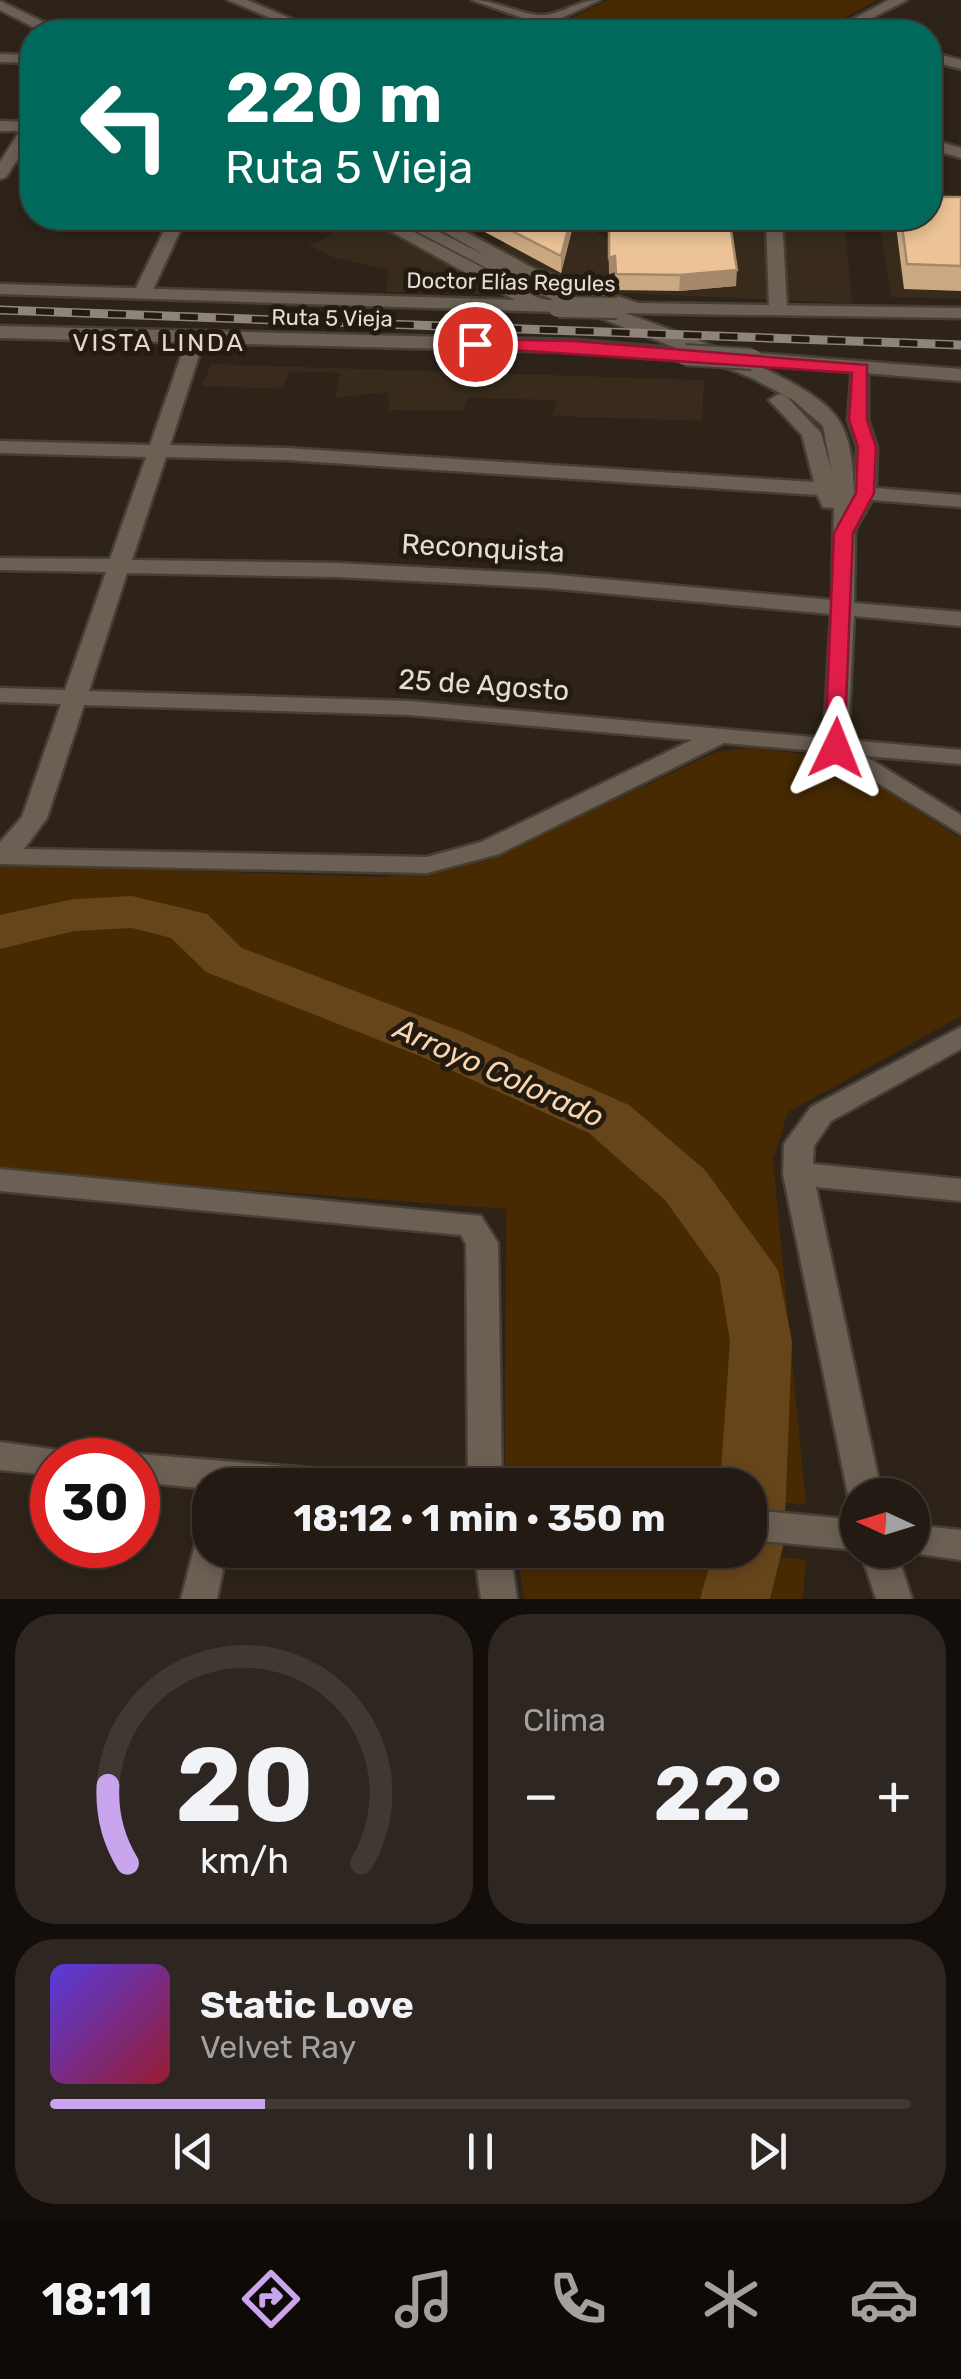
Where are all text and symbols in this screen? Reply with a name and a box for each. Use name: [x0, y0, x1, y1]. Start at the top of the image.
text: 220 m: [225, 57, 443, 140]
icon: left: [60, 60, 190, 190]
text: Ruta 5 Vieja: [225, 141, 473, 194]
street label: Doctor Elías Regules: [406, 267, 616, 297]
pin: [433, 302, 518, 387]
street label: Ruta 5 Vieja: [271, 303, 393, 333]
icon: arrive: [448, 317, 503, 372]
district label: VISTA LINDA: [73, 328, 245, 357]
street label: Reconquista: [401, 527, 565, 569]
street label: 25 de Agosto: [398, 663, 570, 707]
position arrow: [784, 696, 888, 800]
water label: Arroyo Colorado: [387, 1010, 609, 1135]
speed limit sign: 30: [30, 1438, 160, 1568]
north arrow: [840, 1478, 930, 1568]
map controls: [840, 1478, 930, 1568]
text: 18:12 · 1 min · 350 m: [293, 1495, 666, 1541]
text: Clima: [523, 1701, 606, 1739]
text: 20: [175, 1724, 313, 1847]
text: 22°: [654, 1750, 782, 1839]
text: −: [523, 1763, 559, 1828]
text: +: [877, 1763, 911, 1828]
text: km/h: [199, 1840, 289, 1882]
text: Static Love: [200, 1982, 414, 2028]
text: Velvet Ray: [200, 2028, 356, 2066]
icon: previous: [166, 2124, 221, 2179]
icon: pause: [453, 2124, 508, 2179]
icon: next: [740, 2124, 795, 2179]
icon: directions: [236, 2264, 306, 2334]
icon: music: [389, 2264, 459, 2334]
icon: phone: [543, 2264, 613, 2334]
icon: climate: [696, 2264, 766, 2334]
icon: car: [849, 2264, 919, 2334]
text: 18:11: [42, 2273, 152, 2326]

